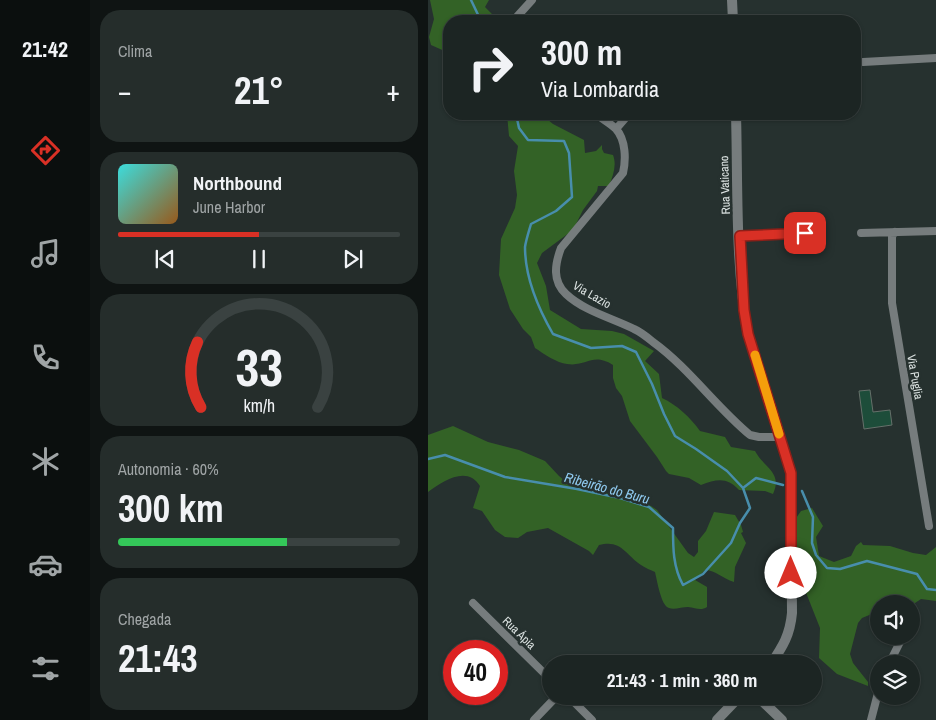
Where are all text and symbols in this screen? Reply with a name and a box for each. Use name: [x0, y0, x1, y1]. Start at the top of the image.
text: 300 m: [541, 29, 622, 76]
text: 21:42: [22, 34, 68, 64]
icon: right: [458, 35, 523, 100]
text: Clima: [118, 40, 152, 62]
text: 21°: [234, 65, 284, 116]
text: −: [118, 72, 131, 110]
text: +: [387, 72, 400, 110]
text: Via Lombardia: [541, 74, 659, 104]
icon: directions: [28, 133, 63, 168]
street label: Rua Vaticano: [716, 155, 734, 215]
text: Northbound: [193, 170, 282, 196]
text: June Harbor: [193, 196, 265, 218]
pin: [784, 212, 826, 254]
icon: arrive: [791, 219, 819, 247]
icon: music: [28, 236, 63, 271]
icon: previous: [151, 245, 179, 273]
icon: pause: [245, 245, 273, 273]
icon: next: [339, 245, 367, 273]
street label: Via Lazio: [570, 278, 614, 312]
text: 33: [235, 332, 283, 402]
icon: phone: [28, 340, 63, 375]
street label: Via Puglia: [903, 353, 927, 401]
text: km/h: [243, 394, 275, 418]
icon: climate: [28, 444, 63, 479]
text: Autonomia · 60%: [118, 458, 219, 480]
water label: Ribeirão do Buru: [562, 468, 652, 508]
text: 300 km: [118, 483, 224, 534]
position arrow: [764, 546, 816, 598]
icon: car: [28, 547, 63, 582]
map controls: [870, 595, 920, 705]
button: sound: [870, 595, 920, 645]
text: Chegada: [118, 608, 171, 630]
street label: Rua Ápia: [499, 613, 539, 653]
text: 21:43: [118, 633, 198, 684]
speed limit sign: 40: [443, 640, 508, 705]
icon: filters: [28, 651, 63, 686]
button: layers: [870, 655, 920, 705]
text: 21:43 · 1 min · 360 m: [607, 667, 757, 693]

